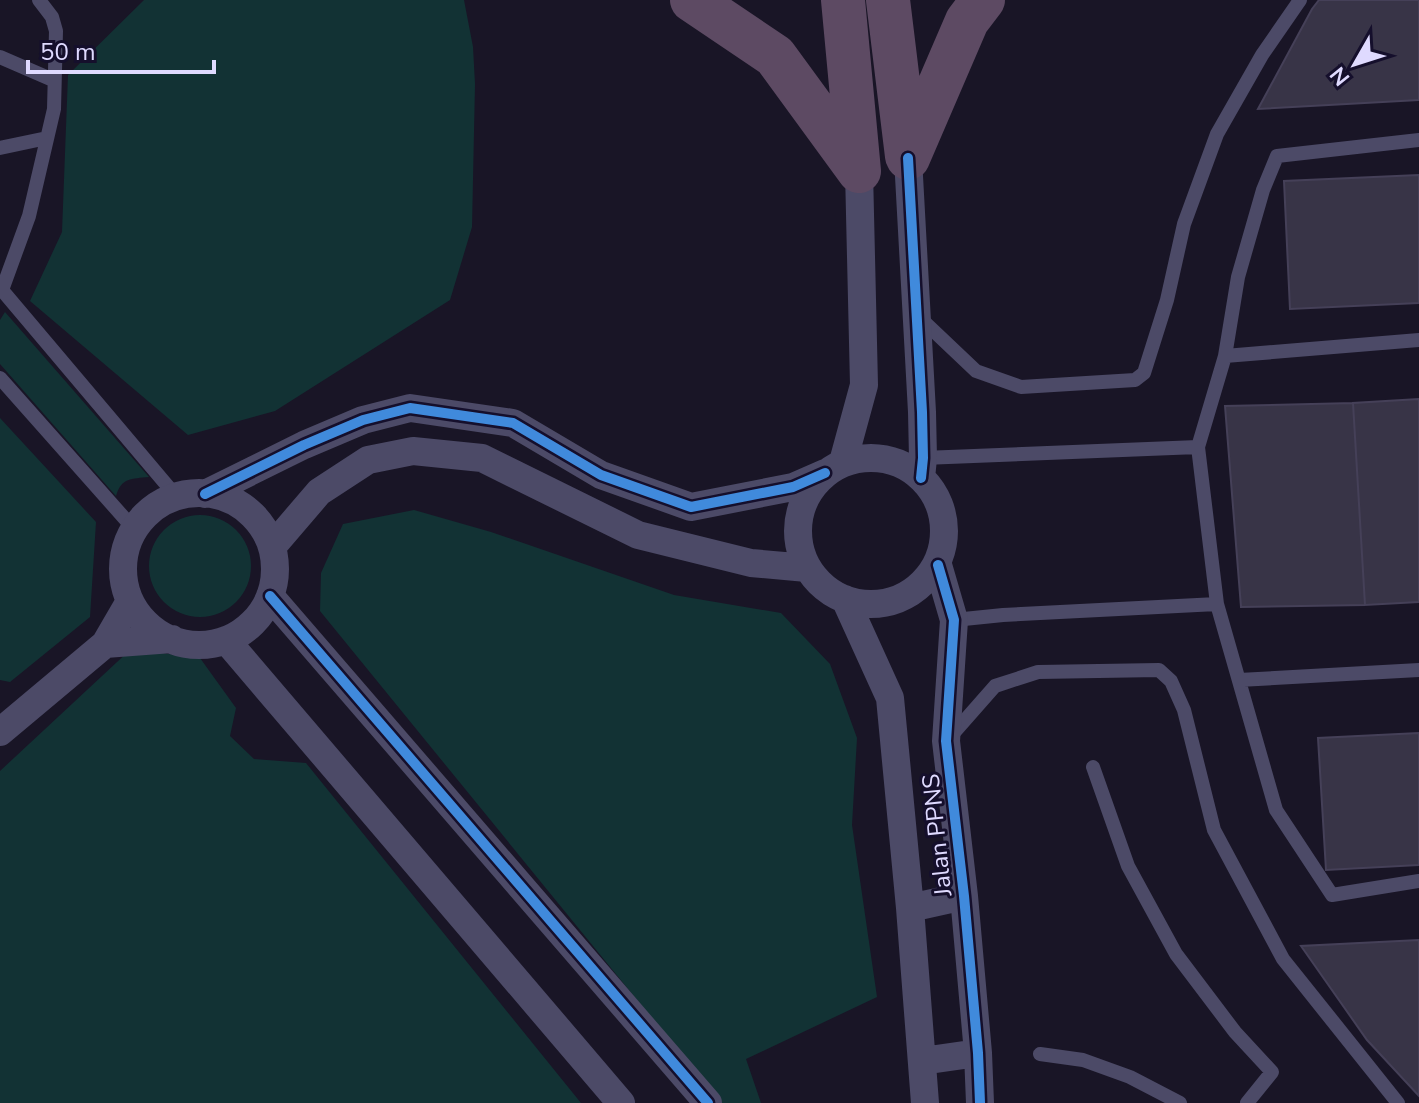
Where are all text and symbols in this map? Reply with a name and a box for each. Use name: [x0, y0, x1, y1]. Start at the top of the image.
scale bar: [28, 24, 214, 74]
north arrow: [1315, 24, 1395, 104]
text: 50 m: [40, 36, 96, 68]
text: N: [1323, 60, 1357, 92]
street label: Jalan PPNS: [915, 772, 959, 899]

